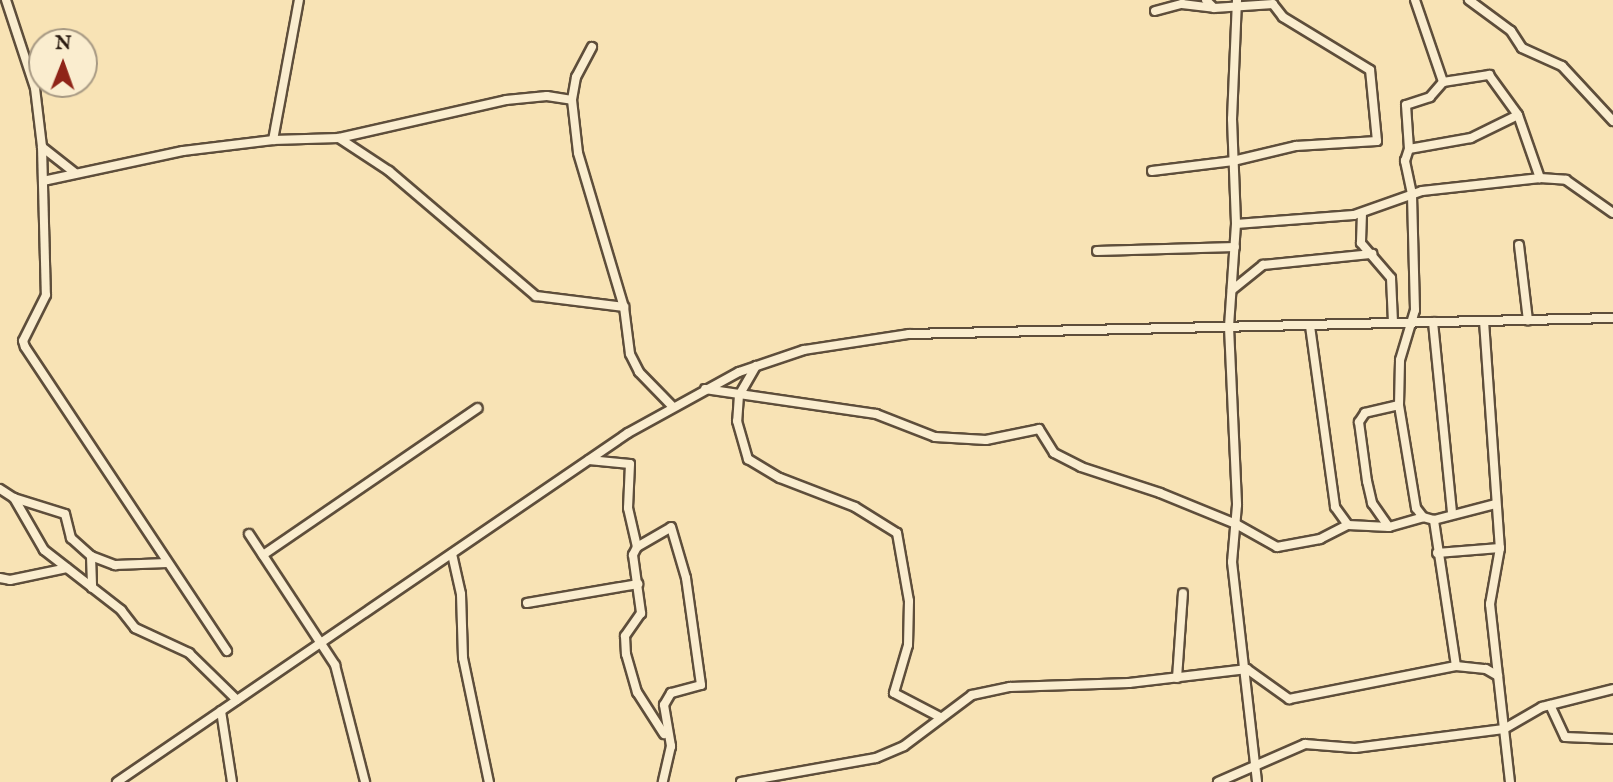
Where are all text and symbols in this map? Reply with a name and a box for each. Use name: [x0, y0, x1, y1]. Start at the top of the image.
north arrow: [28, 28, 98, 98]
text: N: [55, 32, 72, 56]

